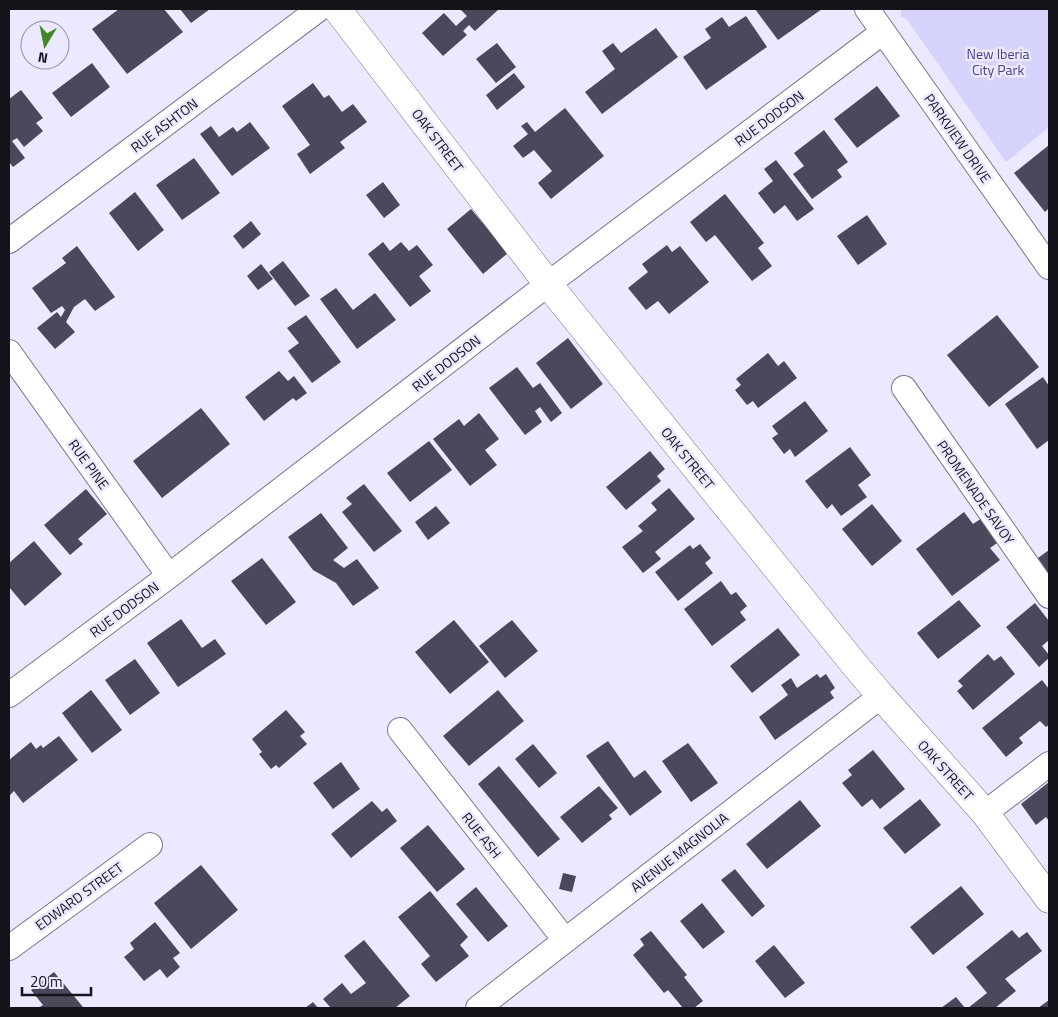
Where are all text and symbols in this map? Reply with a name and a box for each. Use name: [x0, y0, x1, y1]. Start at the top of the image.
north arrow: [20, 20, 70, 70]
park label: New Iberia City Park: [967, 43, 1029, 80]
text: N: [36, 47, 49, 69]
street label: RUE DODSON: [730, 85, 808, 151]
street label: PARKVIEW DRIVE: [919, 89, 997, 187]
street label: RUE ASHTON: [126, 93, 202, 157]
street label: OAK STREET: [407, 104, 469, 177]
street label: RUE DODSON: [407, 329, 485, 397]
street label: OAK STREET: [656, 422, 720, 494]
street label: RUE PINE: [64, 435, 115, 494]
street label: PROMENADE SAVOY: [932, 436, 1020, 549]
street label: RUE DODSON: [85, 576, 163, 642]
street label: OAK STREET: [913, 735, 979, 805]
street label: RUE ASH: [457, 807, 507, 863]
street label: AVENUE MAGNOLIA: [626, 807, 733, 897]
street label: EDWARD STREET: [31, 856, 128, 935]
scale bar: [22, 964, 91, 996]
text: 20 m: [30, 970, 63, 993]

